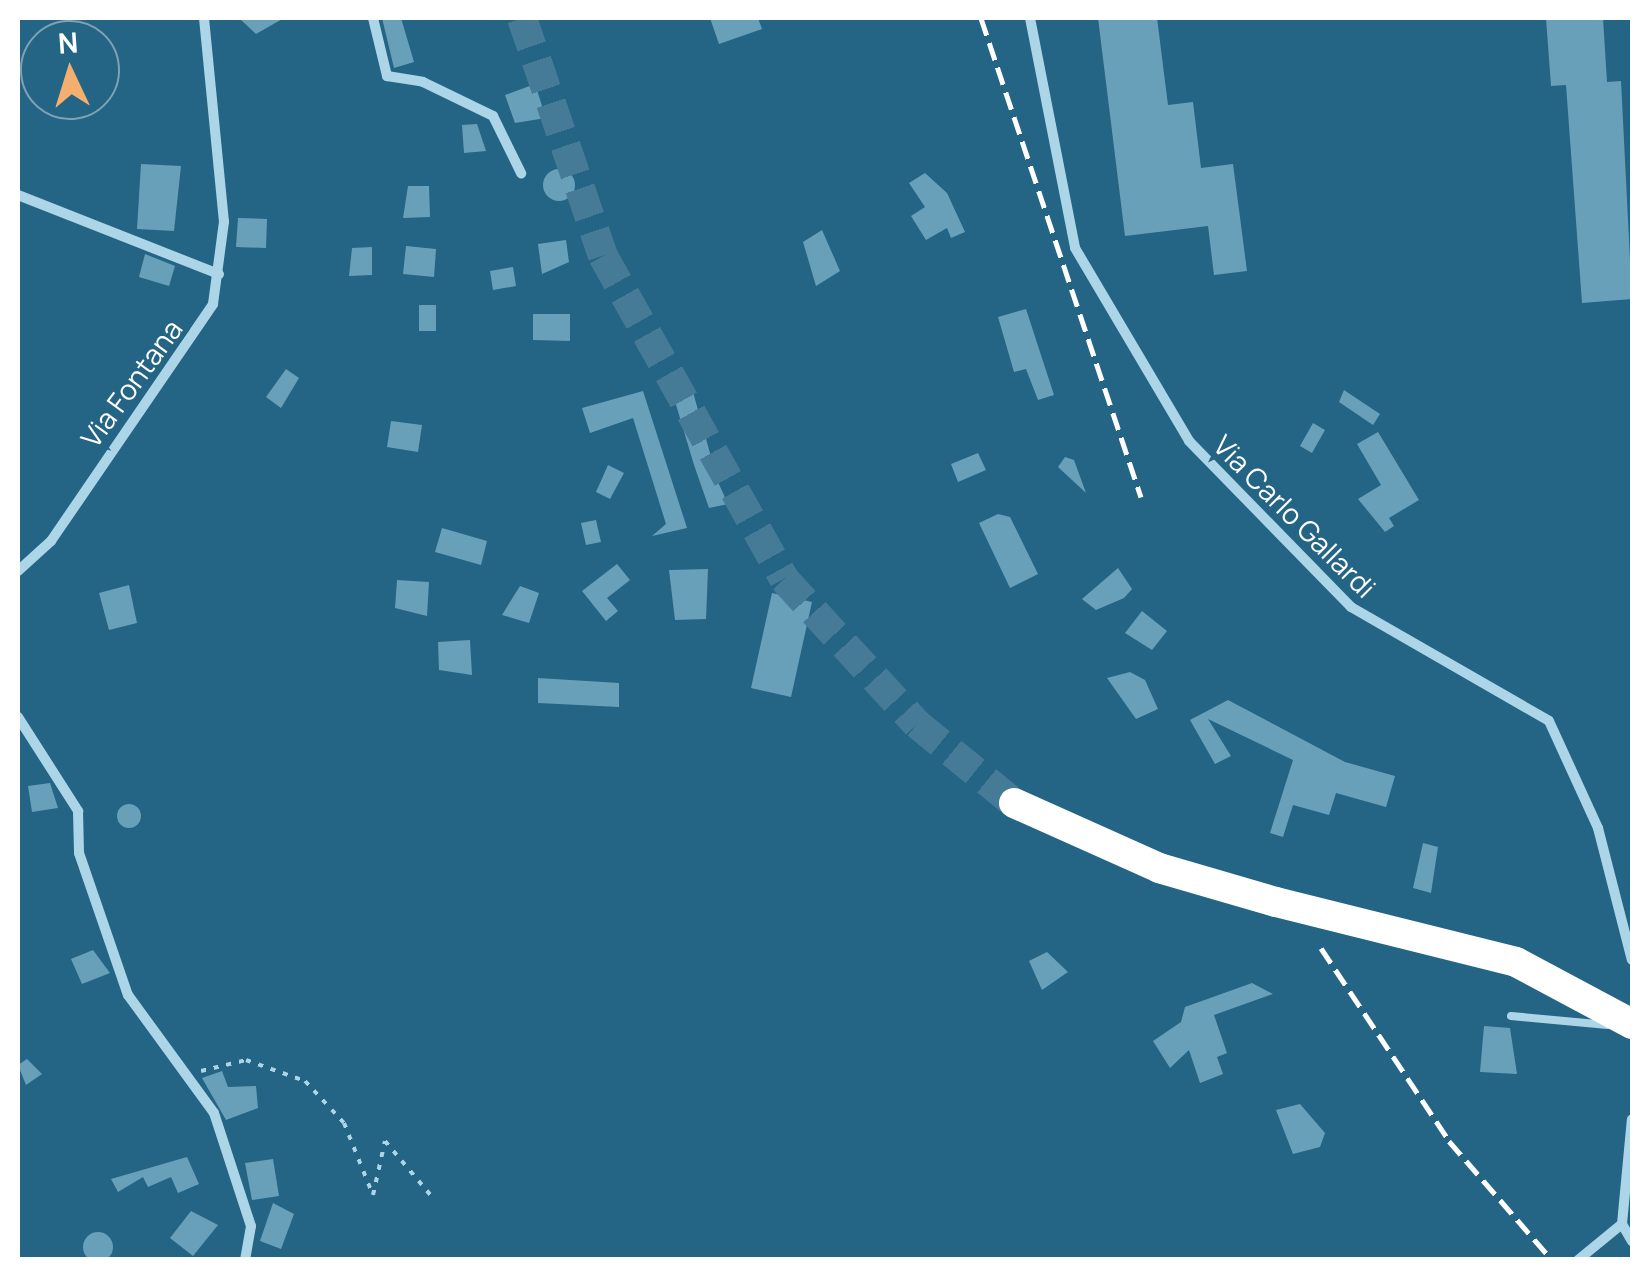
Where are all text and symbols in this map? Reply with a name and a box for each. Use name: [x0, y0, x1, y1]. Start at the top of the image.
north arrow: [20, 20, 120, 120]
text: N: [57, 22, 79, 62]
street label: Via Fontana: [73, 313, 189, 453]
street label: Via Carlo Gallardi: [1207, 428, 1383, 604]

